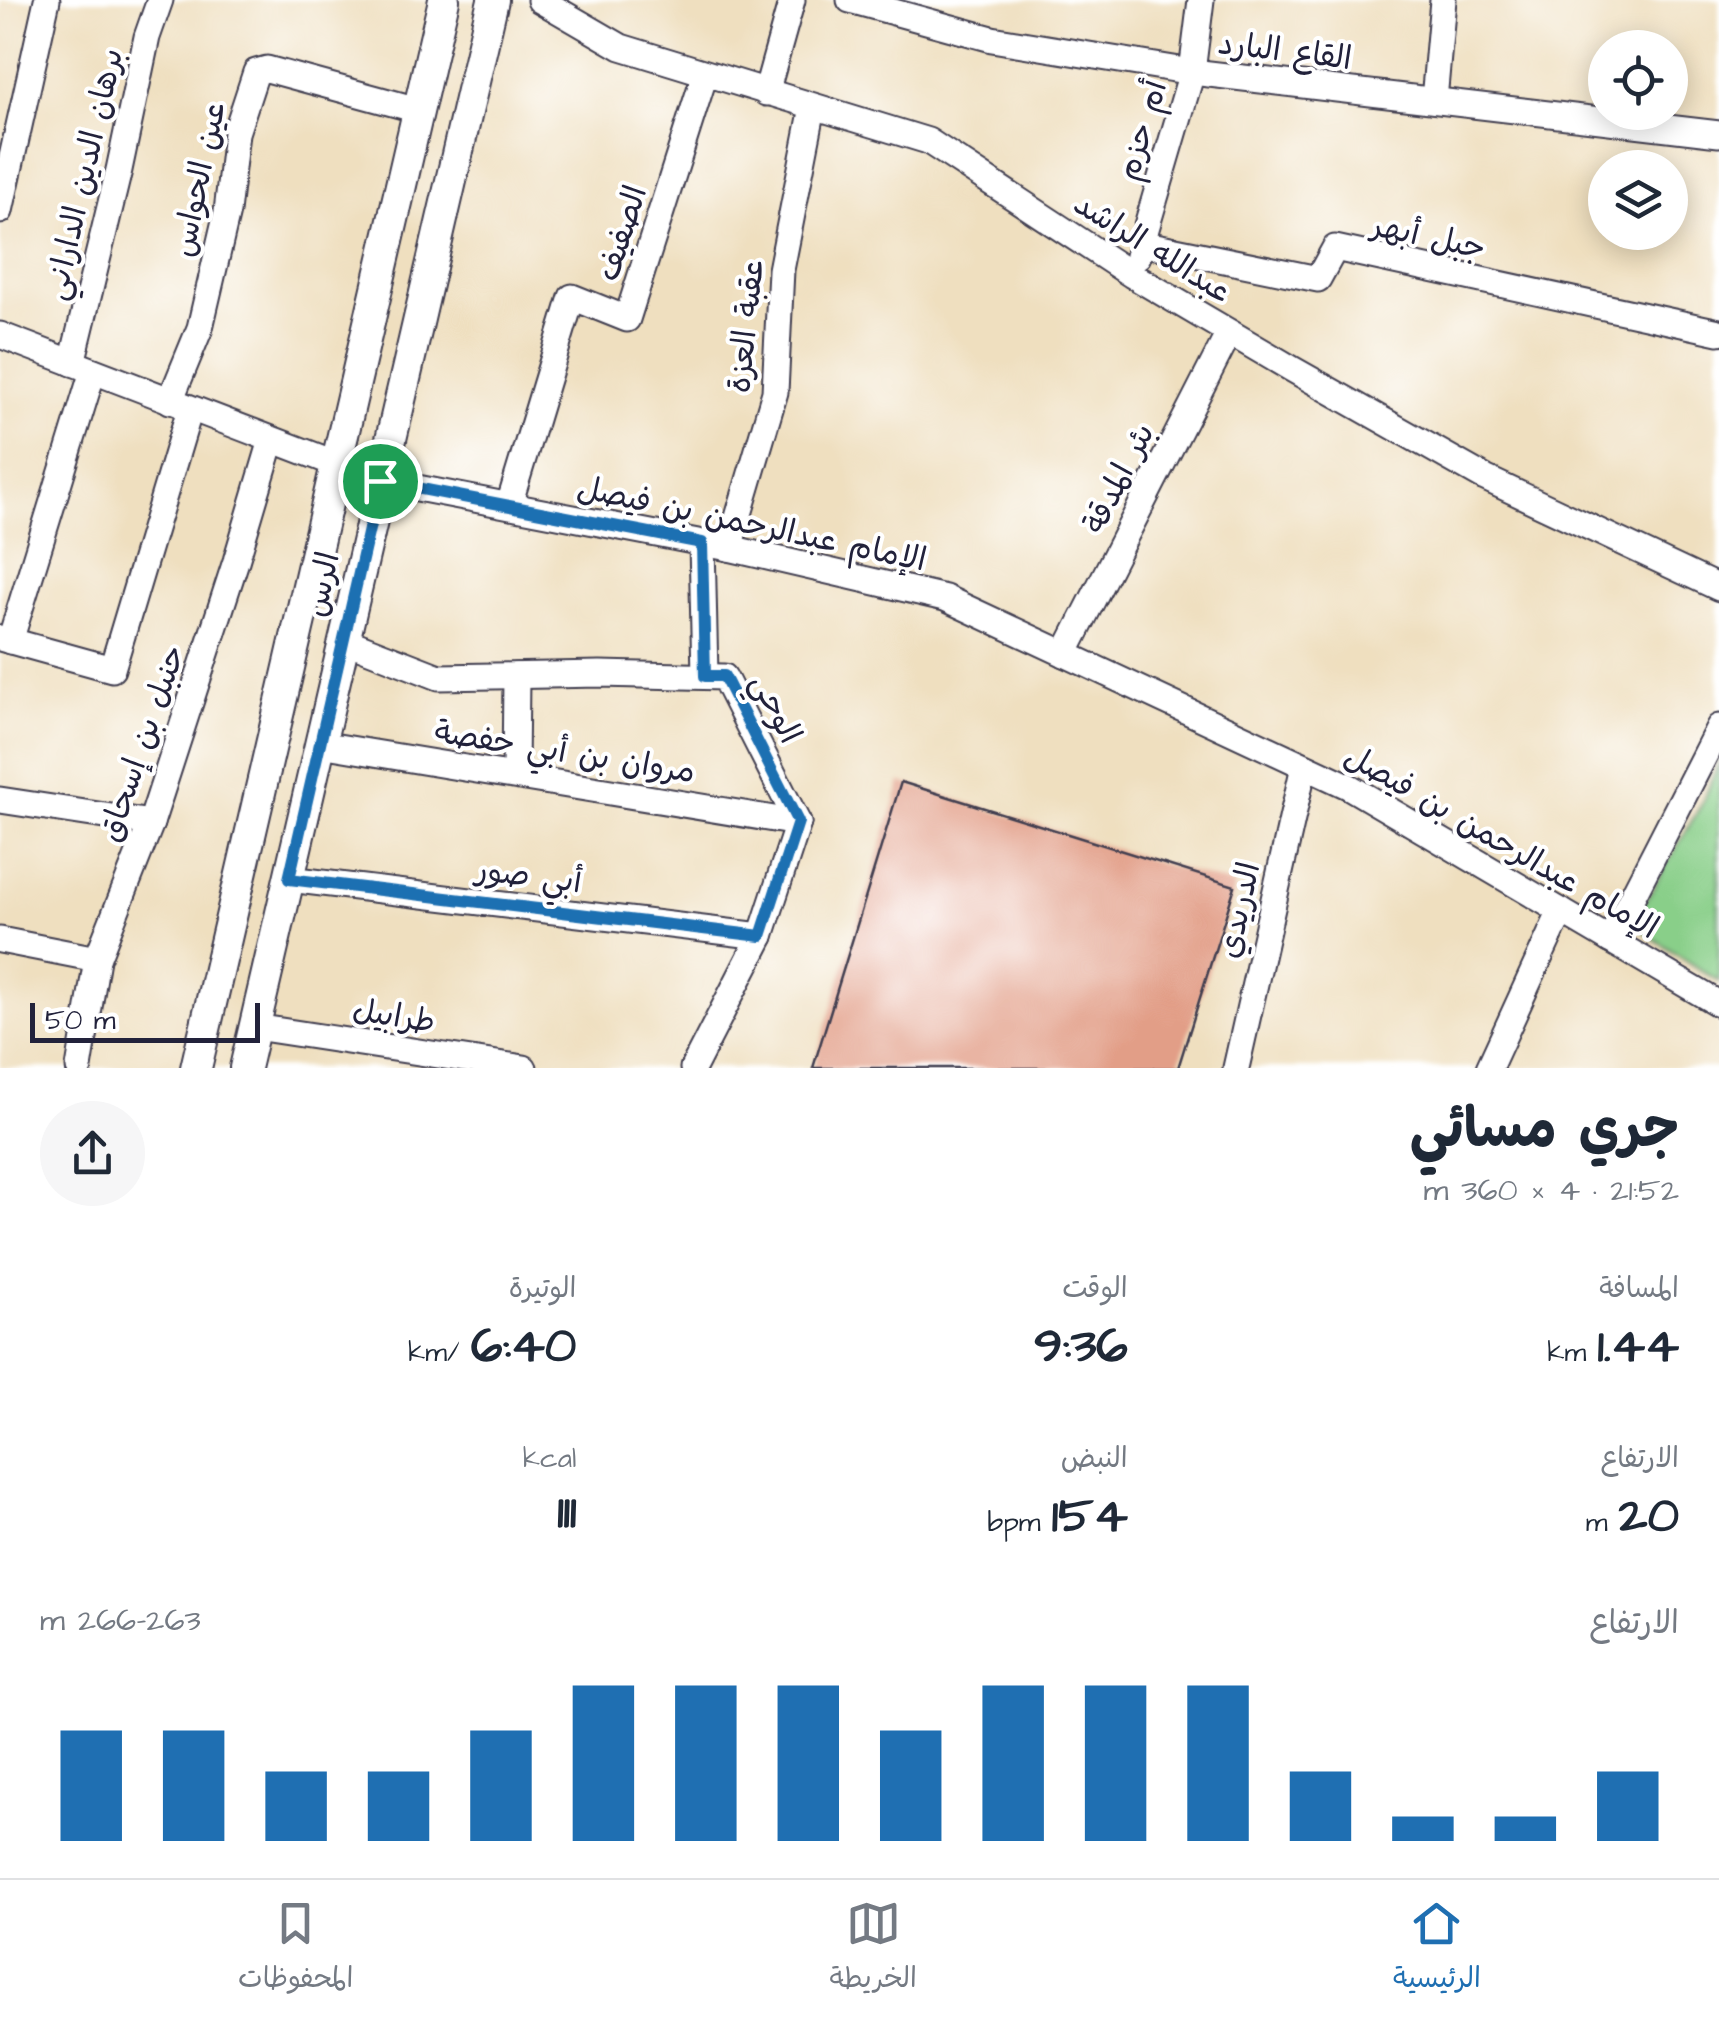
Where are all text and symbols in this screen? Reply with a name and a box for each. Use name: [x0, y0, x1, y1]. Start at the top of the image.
street label: القاع البارد: [1215, 21, 1354, 82]
map controls: [1588, 30, 1688, 250]
button: locate: [1588, 30, 1688, 130]
street label: برهان الدين الداراني: [34, 44, 139, 306]
street label: أم حزم: [1106, 75, 1179, 186]
street label: عين الحواس: [161, 98, 238, 261]
button: layers: [1588, 150, 1688, 250]
street label: الصفيف: [586, 180, 659, 287]
street label: عبدالله الراشد: [1065, 182, 1240, 315]
street label: جبل أبهر: [1365, 203, 1490, 271]
street label: عقبة العزة: [717, 257, 776, 395]
street label: بئر المدقة: [1072, 416, 1166, 542]
pin: [338, 439, 423, 524]
icon: arrive: [353, 454, 408, 509]
street label: الإمام عبدالرحمن بن فيصل: [573, 465, 930, 583]
street label: الرس: [293, 548, 352, 621]
street label: حنبل بن إسحاق: [88, 639, 197, 848]
street label: الوحي: [735, 666, 812, 753]
street label: مروان بن أبي حفصة: [431, 710, 698, 799]
street label: الإمام عبدالرحمن بن فيصل: [1336, 734, 1667, 951]
street label: أبي صور: [470, 847, 584, 909]
street label: الدريدي: [1207, 858, 1272, 963]
street label: طرابيل: [349, 988, 438, 1045]
scale bar: [30, 998, 260, 1042]
text: 50 m: [45, 1001, 116, 1040]
text: جري مسائي: [1410, 1092, 1679, 1168]
button: share: [40, 1101, 145, 1206]
text: 21:52 · 4 × 360 m: [1423, 1168, 1679, 1213]
text: الوتيرة: [509, 1269, 576, 1308]
text: الوقت: [1062, 1269, 1128, 1308]
text: المسافة: [1599, 1269, 1679, 1308]
text: 6:40: [471, 1312, 576, 1381]
text: 9:36: [1034, 1312, 1128, 1381]
text: 1.44: [1598, 1312, 1679, 1381]
text: /km: [408, 1333, 471, 1372]
text: km: [1547, 1333, 1598, 1372]
text: kcal: [523, 1439, 576, 1478]
text: النبض: [1061, 1439, 1128, 1478]
text: الارتفاع: [1600, 1439, 1679, 1478]
text: 111: [557, 1478, 576, 1547]
text: 154: [1052, 1482, 1128, 1551]
text: 20: [1619, 1482, 1679, 1551]
text: bpm: [988, 1503, 1052, 1542]
text: m: [1586, 1503, 1619, 1542]
text: 263–266 m: [40, 1598, 201, 1643]
text: الارتفاع: [1589, 1601, 1679, 1646]
tab: المحفوظات: [238, 1896, 353, 2002]
tab: الخريطة: [830, 1896, 917, 2002]
tab: الرئيسية: [1393, 1896, 1481, 2002]

